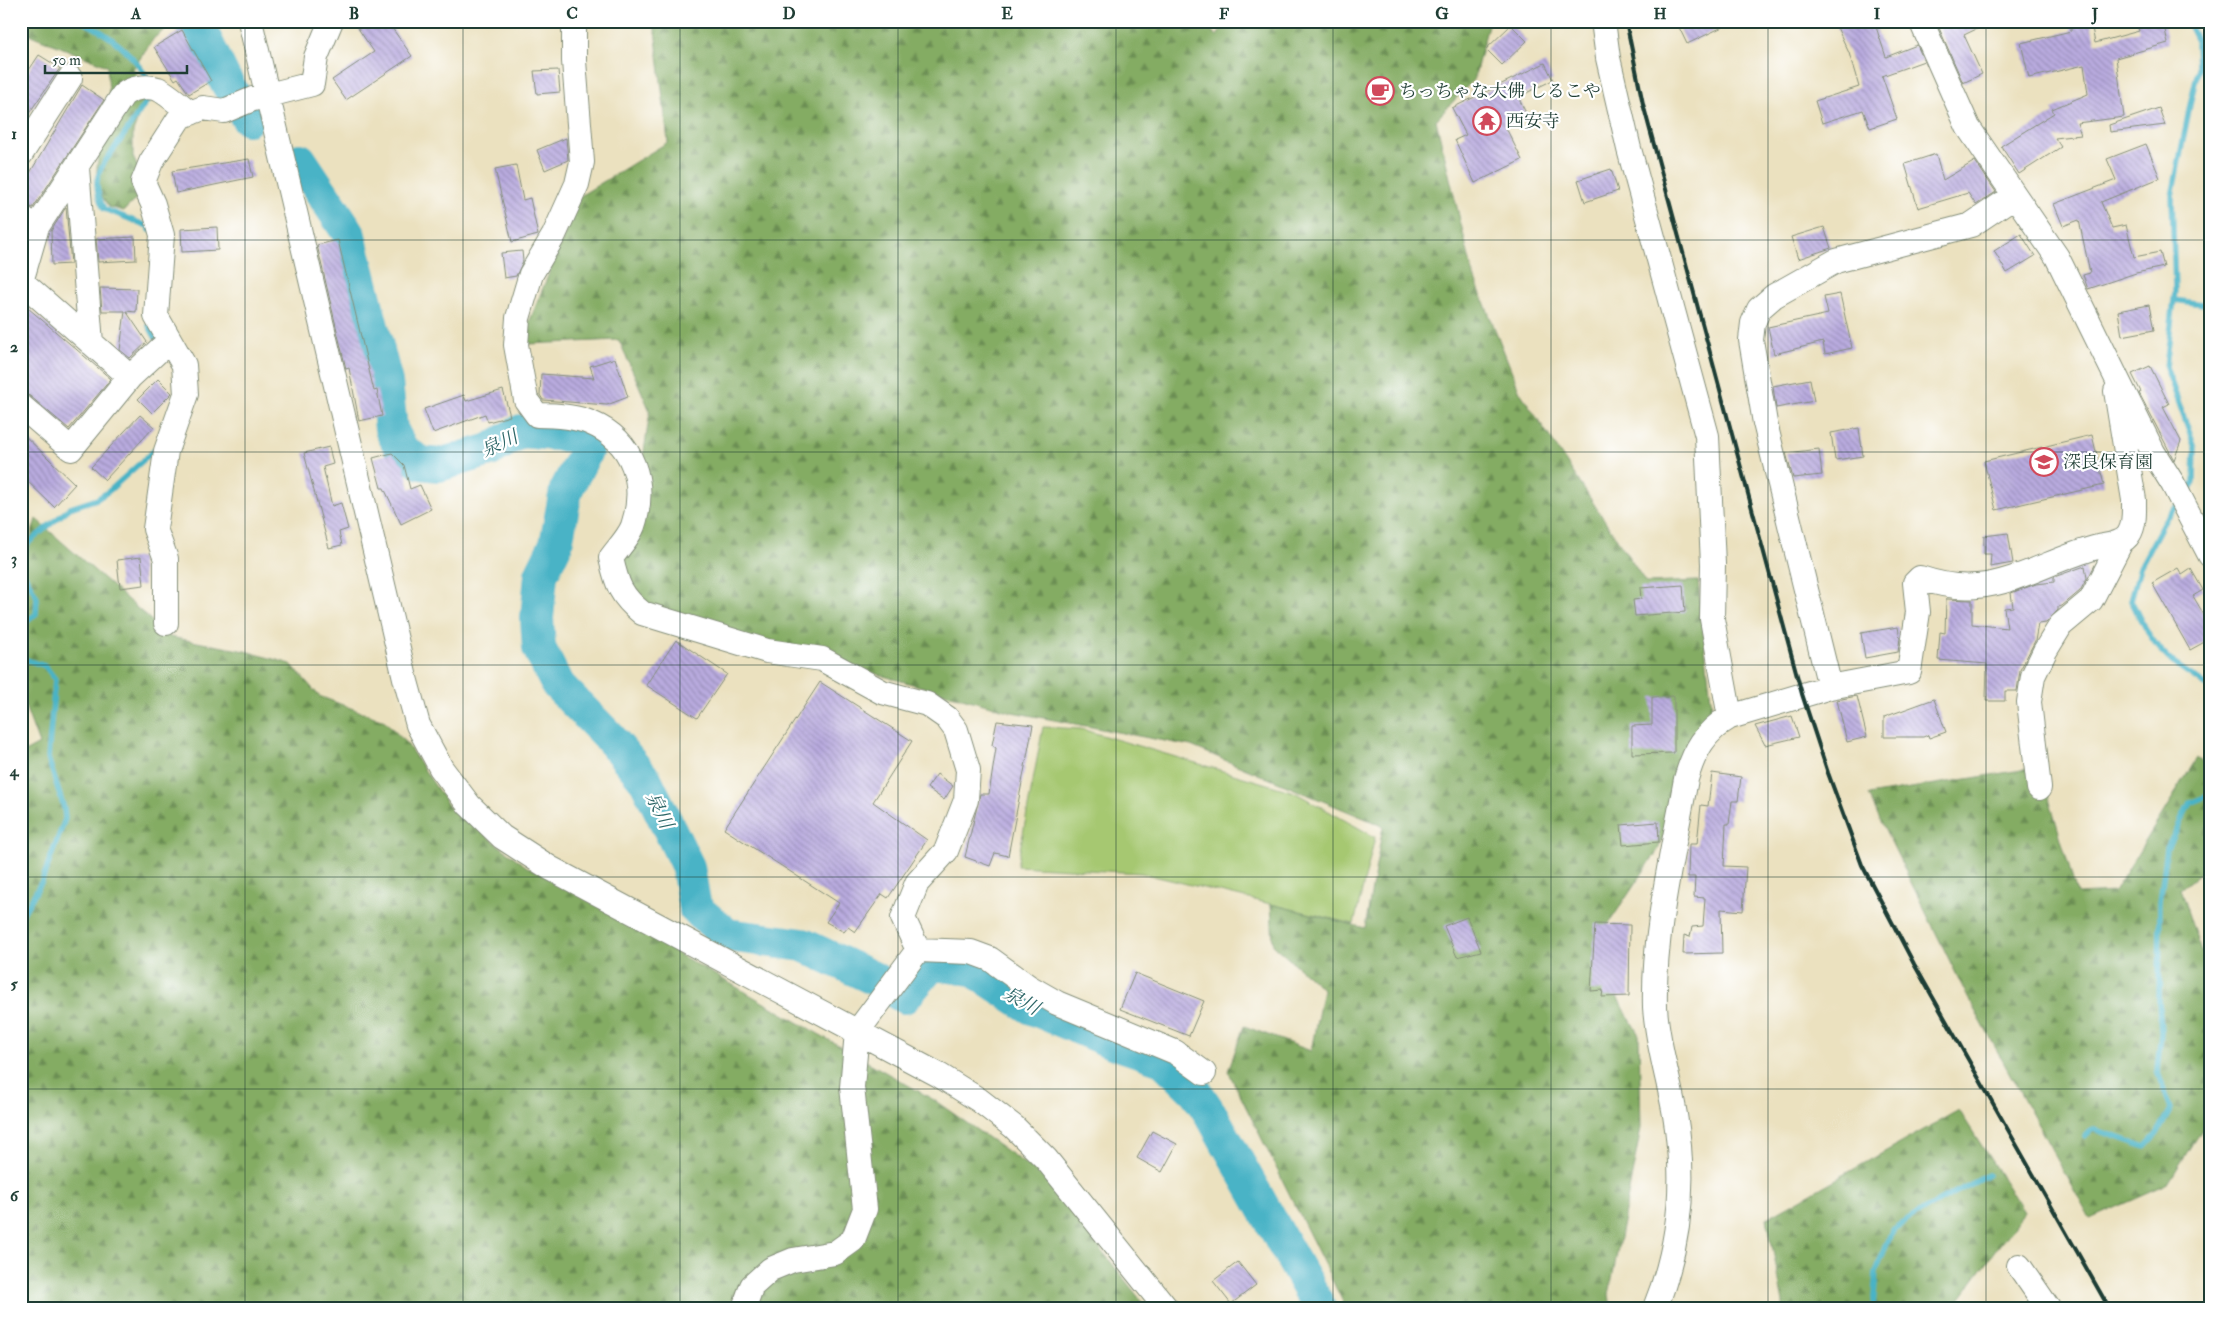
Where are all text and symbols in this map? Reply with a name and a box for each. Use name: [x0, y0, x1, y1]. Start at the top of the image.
text: A: [130, 4, 142, 24]
text: B: [349, 4, 359, 24]
text: C: [566, 4, 578, 24]
text: D: [782, 4, 796, 24]
text: E: [1001, 4, 1013, 24]
text: F: [1219, 4, 1229, 24]
text: G: [1435, 4, 1449, 24]
text: H: [1653, 4, 1667, 24]
text: I: [1874, 4, 1881, 24]
text: J: [2091, 4, 2099, 25]
scale bar: [45, 42, 188, 74]
text: 50 m: [52, 51, 81, 70]
cafe icon: ちっちゃな大佛 しるこや: [1365, 76, 1395, 106]
place label: ちっちゃな大佛 しるこや: [1399, 80, 1601, 103]
temple icon: 西安寺: [1472, 106, 1502, 136]
place label: 西安寺: [1506, 110, 1560, 133]
text: 1: [11, 124, 17, 144]
text: 2: [10, 337, 18, 357]
water label: 泉川: [477, 424, 524, 463]
school or university icon: 深良保育園: [2029, 447, 2059, 477]
place label: 深良保育園: [2063, 451, 2153, 474]
text: 3: [11, 549, 17, 569]
text: 4: [9, 761, 20, 781]
water label: 泉川: [640, 788, 679, 835]
text: 5: [10, 974, 18, 994]
water label: 泉川: [999, 981, 1046, 1022]
text: 6: [10, 1186, 20, 1206]

